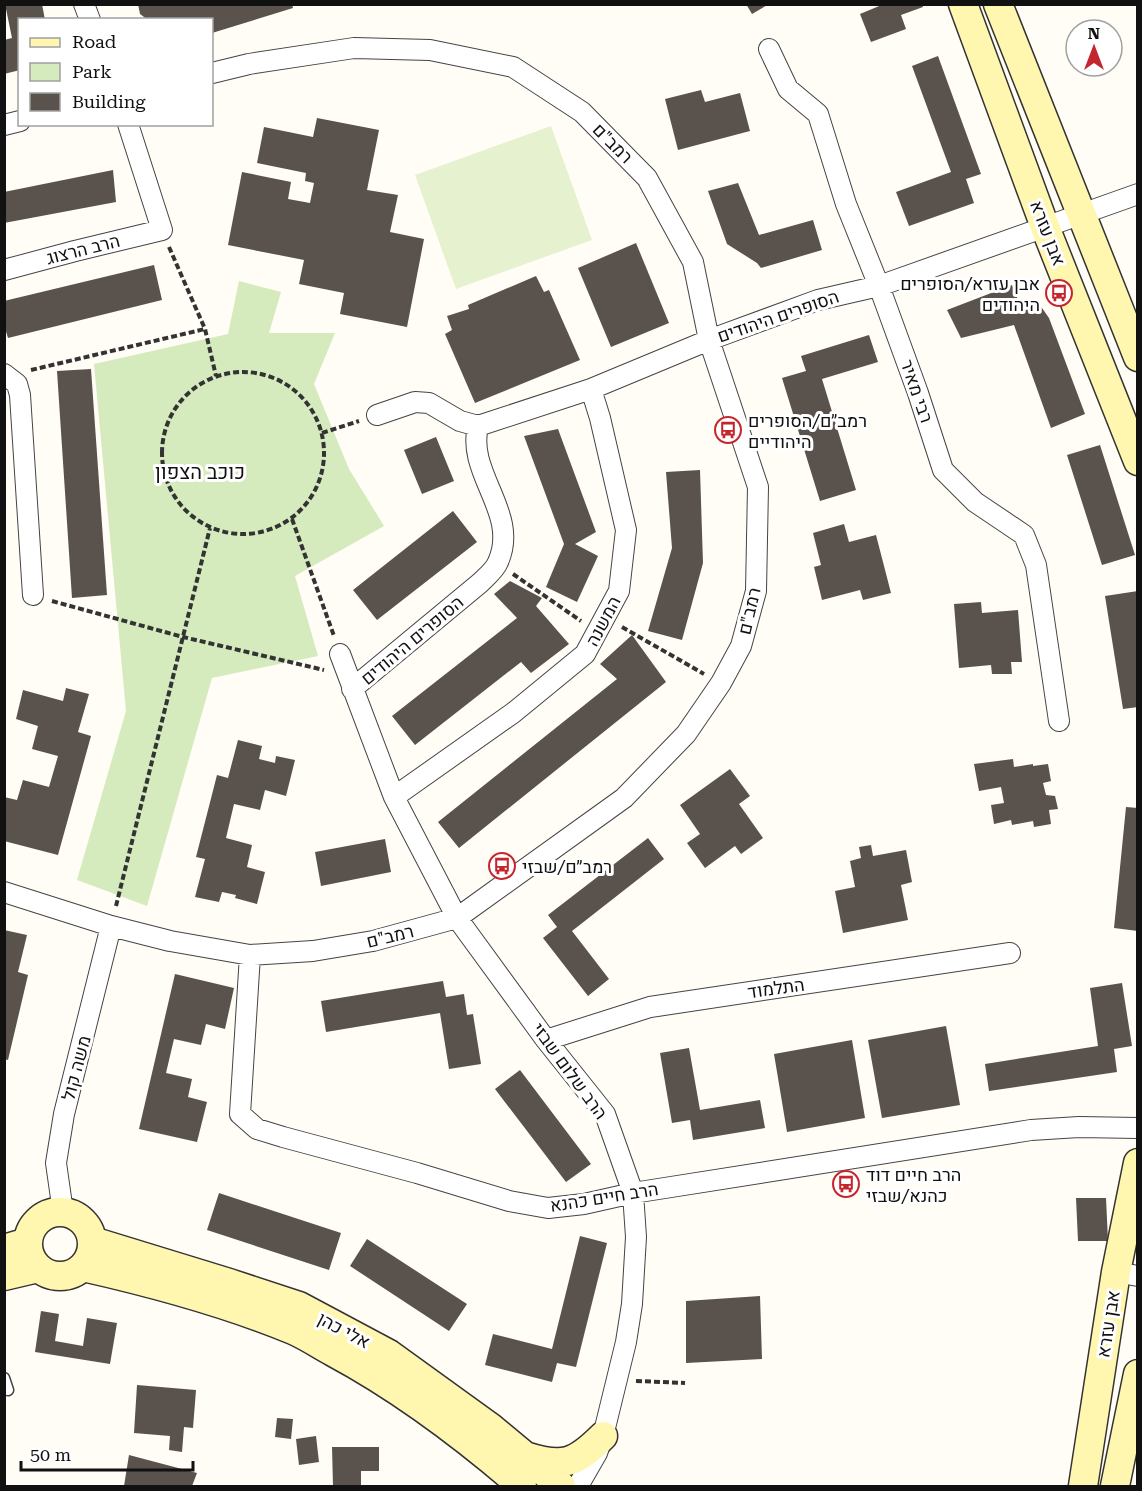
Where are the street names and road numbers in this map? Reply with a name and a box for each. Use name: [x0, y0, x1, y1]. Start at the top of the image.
street label: רמב"ם: [589, 119, 637, 167]
street label: אבן עזרא: [1026, 198, 1070, 268]
street label: הרב הרצוג: [44, 230, 122, 268]
street label: הסופרים היהודים: [715, 285, 841, 347]
street label: רבי מאיר: [896, 357, 938, 425]
street label: רמב"ם: [733, 585, 765, 637]
street label: הסופרים היהודים: [357, 591, 467, 689]
street label: המשנה: [581, 592, 625, 650]
street label: רמב"ם: [364, 920, 416, 952]
street label: התלמוד: [746, 974, 806, 1002]
street label: הרב שלום שבזי: [528, 1019, 612, 1123]
street label: משה קול: [57, 1033, 95, 1103]
street label: הרב חיים כהנא: [548, 1178, 660, 1216]
street label: אבן עזרא: [1092, 1289, 1124, 1359]
street label: אלי כהן: [314, 1308, 374, 1352]

